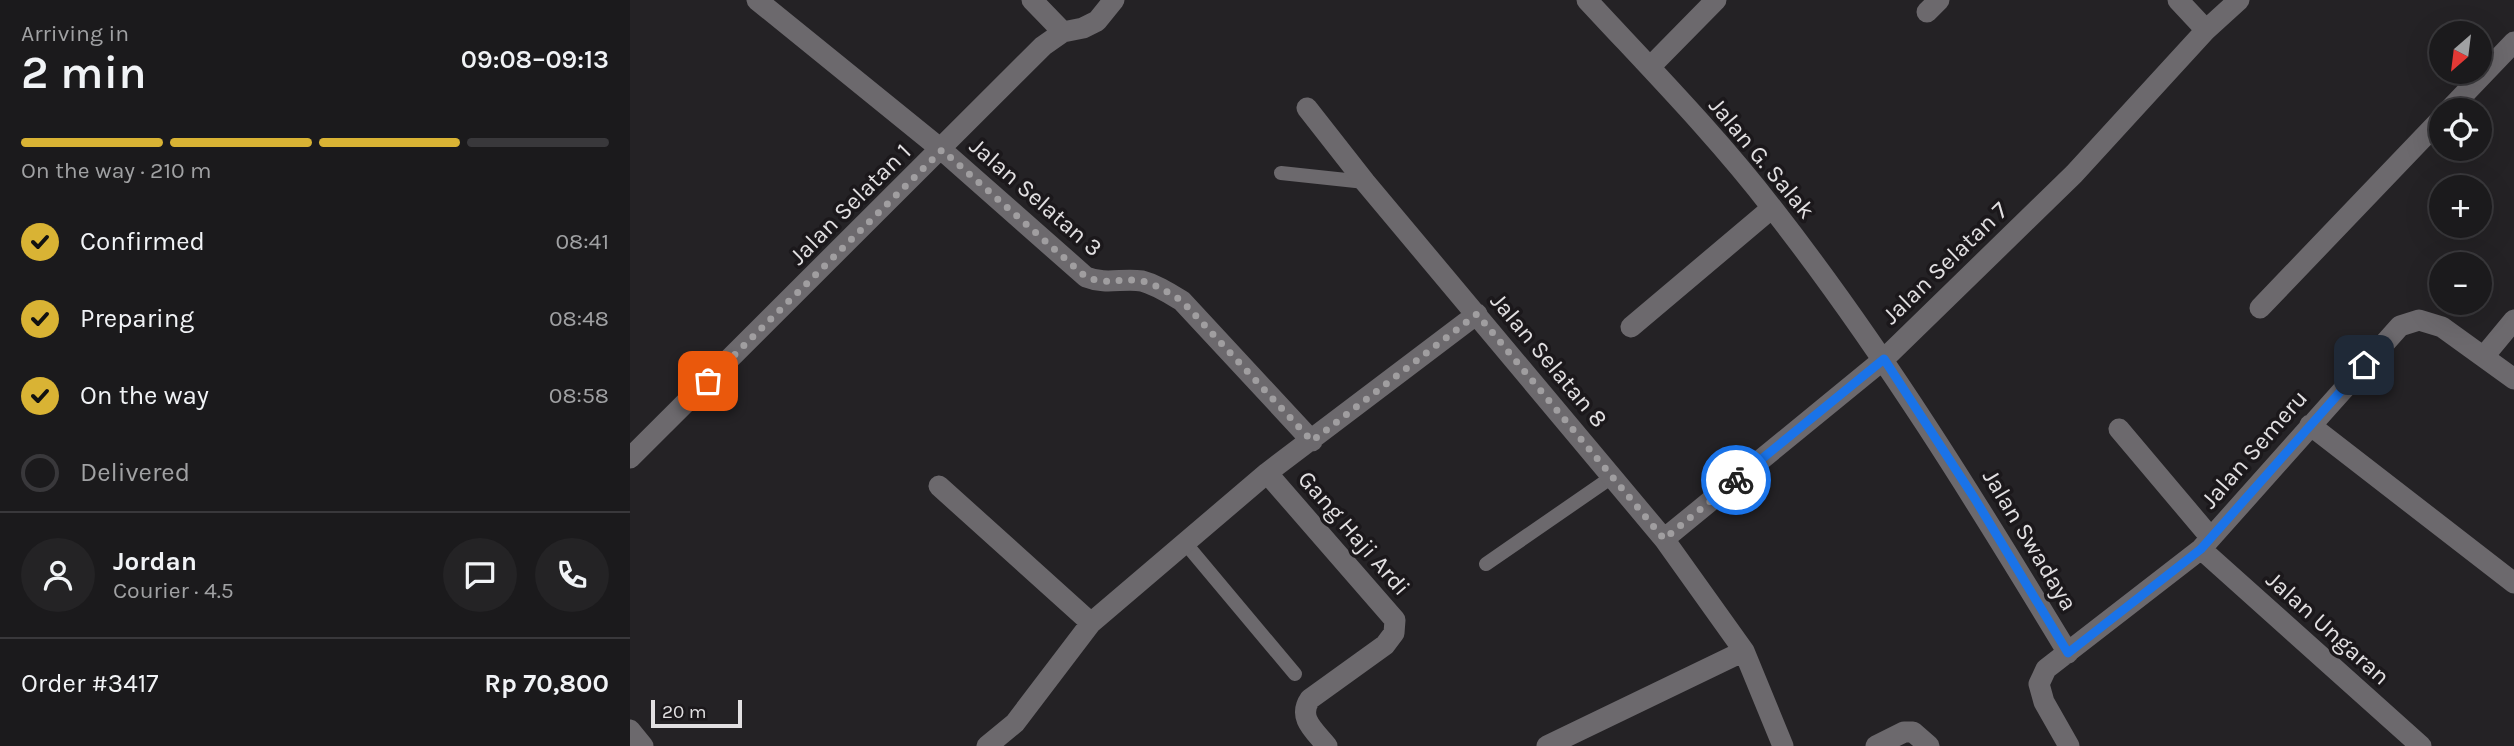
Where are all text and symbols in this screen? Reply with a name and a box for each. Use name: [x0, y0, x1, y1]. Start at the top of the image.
text: Arriving in: [21, 20, 129, 47]
north arrow: [2429, 21, 2492, 84]
map controls: [2429, 21, 2492, 315]
text: 09:08–09:13: [461, 44, 609, 75]
text: 2 min: [21, 46, 147, 100]
street label: Jalan G. Salak: [1703, 92, 1821, 224]
button: locate: [2429, 98, 2492, 161]
street label: Jalan Selatan 3: [964, 132, 1108, 262]
street label: Jalan Selatan 1: [783, 137, 917, 271]
text: On the way · 210 m: [21, 157, 212, 184]
button: +: [2429, 175, 2492, 238]
street label: Jalan Selatan 7: [1876, 196, 2014, 330]
icon: check: [21, 223, 59, 261]
text: Confirmed: [80, 226, 205, 257]
text: 08:41: [555, 228, 609, 255]
button: −: [2429, 252, 2492, 315]
street label: Jalan Selatan 8: [1485, 287, 1613, 433]
icon: check: [21, 300, 59, 338]
text: Preparing: [80, 303, 194, 334]
text: 08:48: [549, 305, 609, 332]
pin: [2334, 335, 2394, 395]
icon: home: [2345, 346, 2383, 384]
pin: [678, 351, 738, 411]
icon: bag: [689, 362, 727, 400]
icon: check: [21, 377, 59, 415]
text: On the way: [80, 380, 209, 411]
text: 08:58: [549, 382, 609, 409]
street label: Jalan Semeru: [2195, 384, 2313, 514]
courier: [1701, 445, 1771, 515]
text: Delivered: [80, 457, 190, 488]
icon: bike: [1717, 461, 1755, 499]
street label: Jalan Swadaya: [1977, 464, 2083, 616]
street label: Gang Haji Ardi: [1292, 465, 1416, 601]
button: person: [21, 538, 95, 612]
button: chat: [443, 538, 517, 612]
button: phone: [535, 538, 609, 612]
text: Jordan: [113, 546, 197, 577]
street label: Jalan Ungaran: [2261, 565, 2395, 691]
text: Courier · 4.5: [113, 577, 234, 604]
text: Order #3417: [21, 668, 158, 699]
text: Rp 70,800: [484, 668, 609, 699]
scale bar: [651, 697, 742, 729]
text: 20 m: [662, 701, 707, 723]

